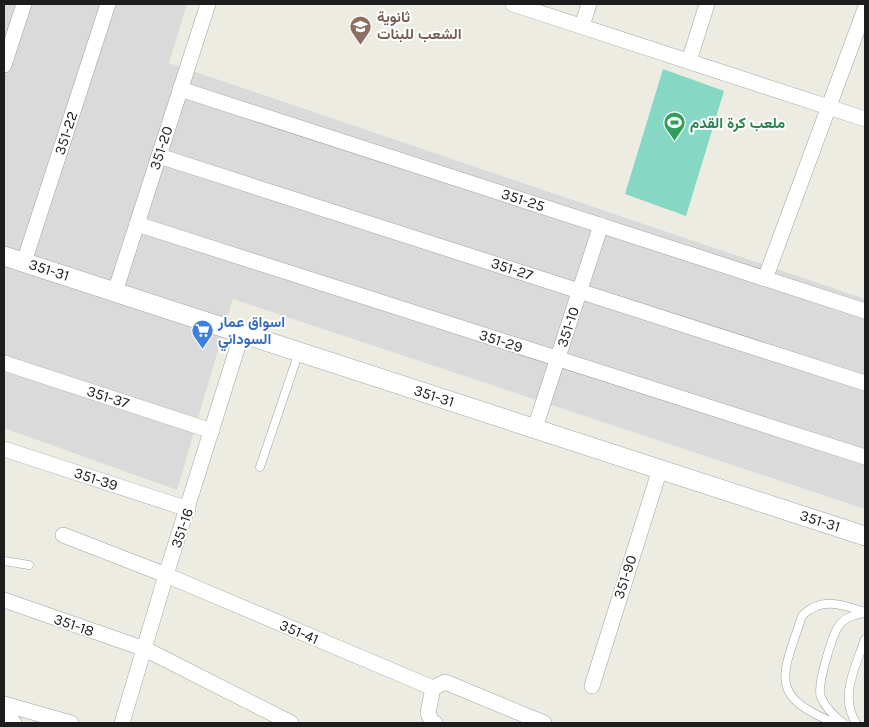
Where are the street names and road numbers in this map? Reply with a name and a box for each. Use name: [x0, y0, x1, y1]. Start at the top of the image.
street label: 351-22: [51, 109, 81, 157]
street label: 351-20: [145, 124, 177, 172]
street label: 351-25: [499, 185, 547, 215]
street label: 351-27: [489, 254, 535, 284]
street label: 351-31: [27, 255, 71, 285]
street label: 351-10: [553, 304, 583, 349]
street label: 351-29: [477, 326, 525, 356]
street label: 351-31: [412, 381, 456, 411]
street label: 351-37: [85, 382, 131, 412]
street label: 351-39: [72, 463, 120, 495]
street label: 351-16: [167, 506, 197, 550]
street label: 351-31: [798, 506, 842, 536]
street label: 351-90: [609, 553, 641, 601]
street label: 351-18: [51, 610, 97, 640]
street label: 351-41: [277, 616, 321, 648]

